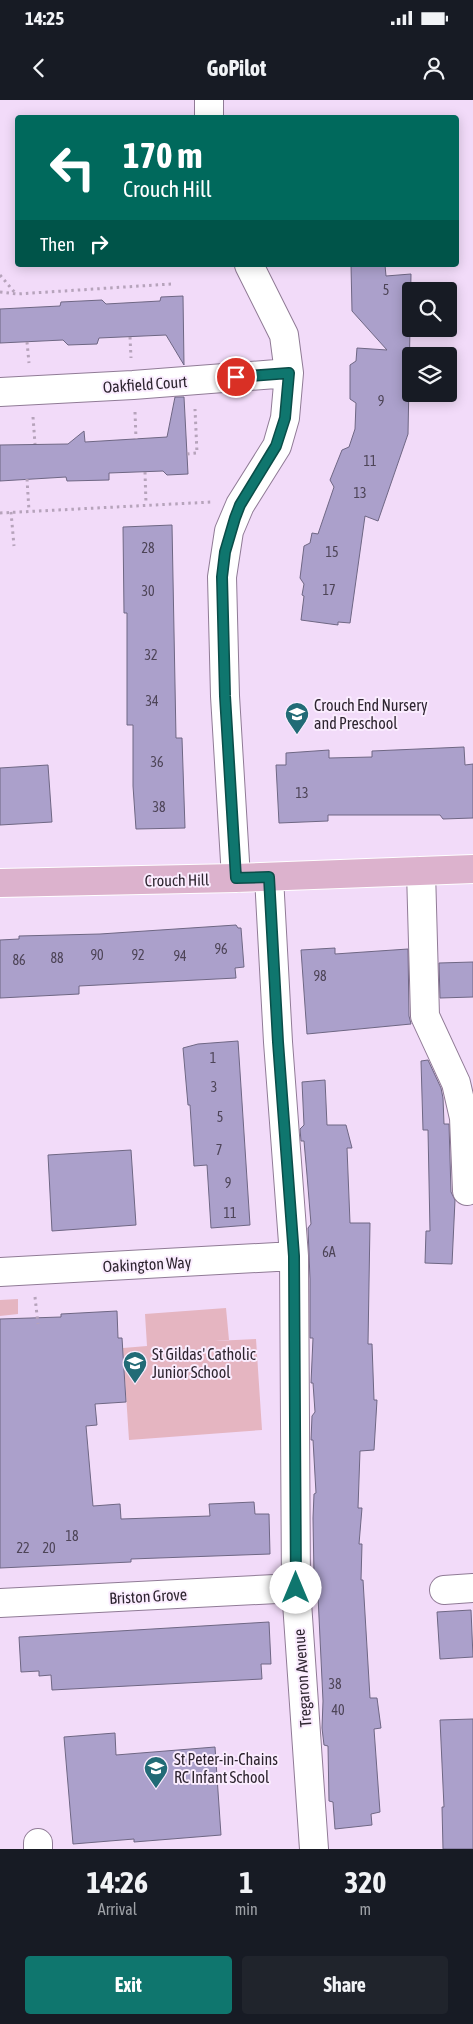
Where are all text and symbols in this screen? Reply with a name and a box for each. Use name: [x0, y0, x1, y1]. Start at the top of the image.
text: 14:25: [25, 7, 64, 29]
icon: back: [25, 54, 53, 82]
icon: person: [420, 54, 448, 82]
text: GoPilot: [207, 55, 266, 81]
icon: left: [40, 135, 105, 200]
text: 170 m: [123, 135, 202, 175]
text: Crouch Hill: [123, 176, 212, 202]
icon: right: [85, 230, 113, 258]
text: Then: [40, 233, 75, 255]
house number: 5: [383, 282, 389, 298]
map controls: [402, 282, 457, 402]
button: search: [402, 282, 457, 337]
button: layers: [402, 347, 457, 402]
pin: [215, 356, 257, 398]
icon: arrive: [222, 363, 250, 391]
street label: Oakfield Court: [102, 372, 188, 396]
house number: 9: [378, 393, 384, 409]
house number: 11: [363, 453, 377, 469]
house number: 13: [353, 485, 367, 501]
house number: 28: [141, 540, 155, 556]
house number: 15: [325, 544, 339, 560]
house number: 17: [322, 582, 336, 598]
house number: 30: [141, 583, 155, 599]
house number: 32: [144, 647, 158, 663]
house number: 34: [145, 693, 159, 709]
place label: Crouch End Nursery and Preschool: [314, 696, 428, 732]
school or university icon: Crouch End Nursery and Preschool: [284, 701, 310, 735]
house number: 36: [150, 754, 164, 770]
house number: 13: [295, 785, 309, 801]
house number: 38: [152, 799, 166, 815]
street label: Crouch Hill: [145, 870, 210, 890]
house number: 96: [214, 941, 228, 957]
house number: 90: [90, 947, 104, 963]
house number: 92: [131, 947, 145, 963]
house number: 94: [173, 948, 187, 964]
house number: 88: [50, 950, 64, 966]
house number: 86: [12, 952, 26, 968]
house number: 98: [313, 968, 327, 984]
house number: 1: [210, 1050, 216, 1066]
house number: 3: [211, 1079, 217, 1095]
house number: 5: [217, 1109, 223, 1125]
house number: 7: [216, 1142, 222, 1158]
house number: 9: [225, 1175, 231, 1191]
house number: 11: [223, 1205, 237, 1221]
house number: 6A: [322, 1244, 336, 1260]
street label: Oakington Way: [102, 1253, 192, 1276]
place label: St Gildas' Catholic Junior School: [152, 1345, 256, 1381]
school or university icon: St Gildas' Catholic Junior School: [122, 1350, 148, 1384]
house number: 18: [65, 1528, 79, 1544]
house number: 22: [16, 1540, 30, 1556]
house number: 20: [42, 1540, 56, 1556]
position arrow: [269, 1561, 321, 1613]
street label: Briston Grove: [109, 1585, 187, 1607]
street label: Tregaron Avenue: [290, 1628, 315, 1728]
house number: 38: [328, 1676, 342, 1692]
house number: 40: [331, 1702, 345, 1718]
place label: St Peter-in-Chains RC Infant School: [174, 1750, 278, 1786]
school or university icon: St Peter-in-Chains RC Infant School: [143, 1755, 169, 1789]
text: 14:26: [86, 1865, 148, 1899]
text: 1: [239, 1865, 253, 1899]
text: 320: [344, 1865, 386, 1899]
text: Arrival: [98, 1900, 137, 1918]
text: min: [235, 1900, 258, 1918]
text: m: [360, 1900, 371, 1918]
button: Exit: [25, 1956, 232, 2014]
button: Share: [242, 1956, 448, 2014]

